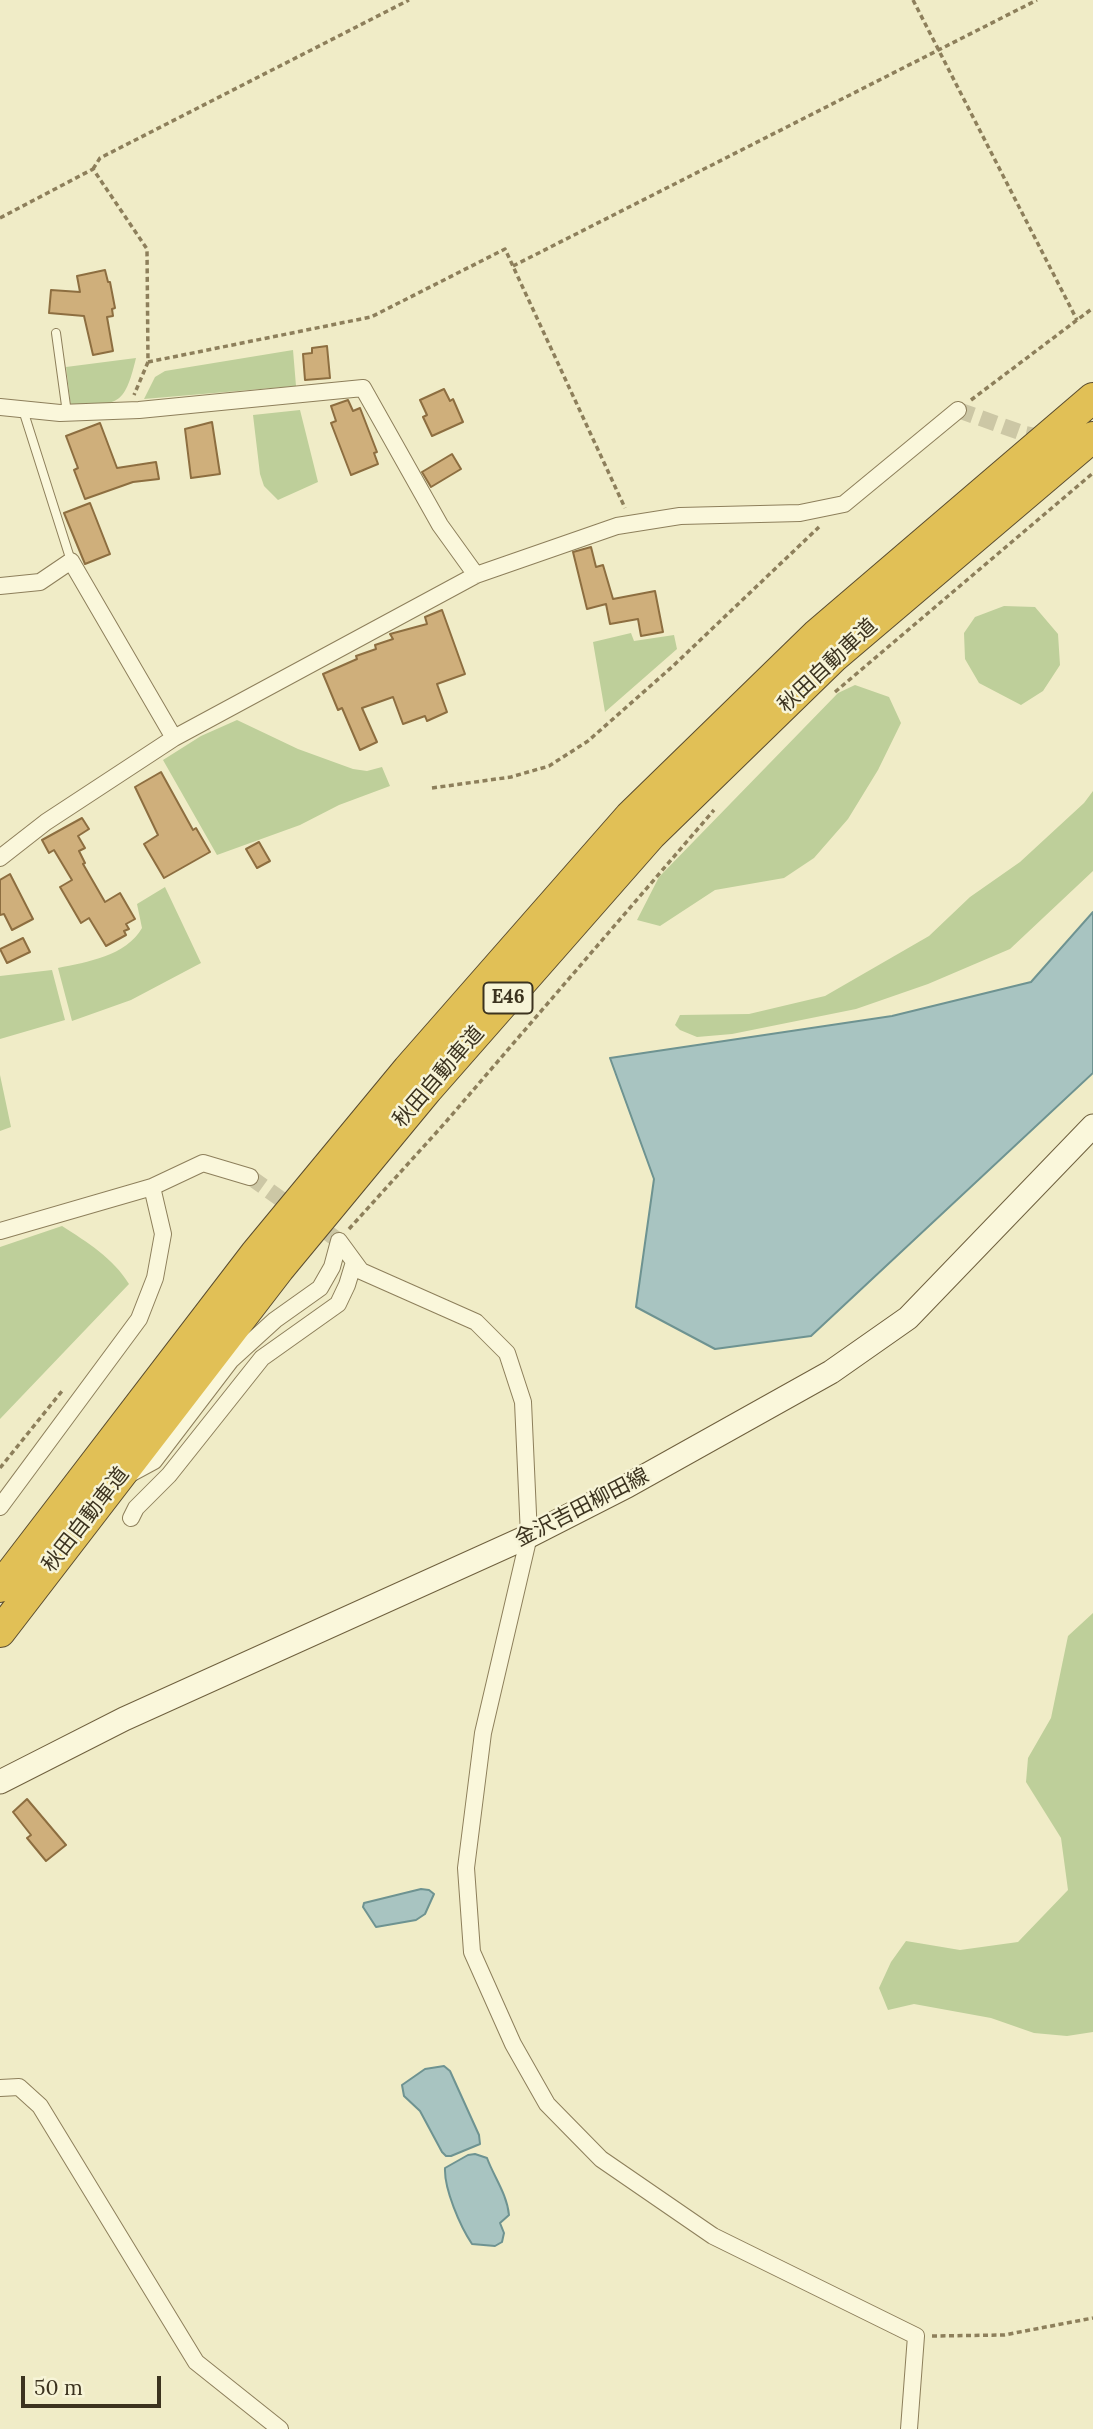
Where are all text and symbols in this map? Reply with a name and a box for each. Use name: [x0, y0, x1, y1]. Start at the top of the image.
street label: 秋田自動車道: [773, 614, 883, 718]
road number: E46: [484, 982, 532, 1014]
street label: 秋田自動車道: [388, 1021, 490, 1133]
street label: 秋田自動車道: [37, 1463, 135, 1577]
street label: 金沢吉田柳田線: [511, 1463, 653, 1553]
scale bar: [24, 2362, 164, 2406]
text: 50 m: [34, 2374, 83, 2401]

